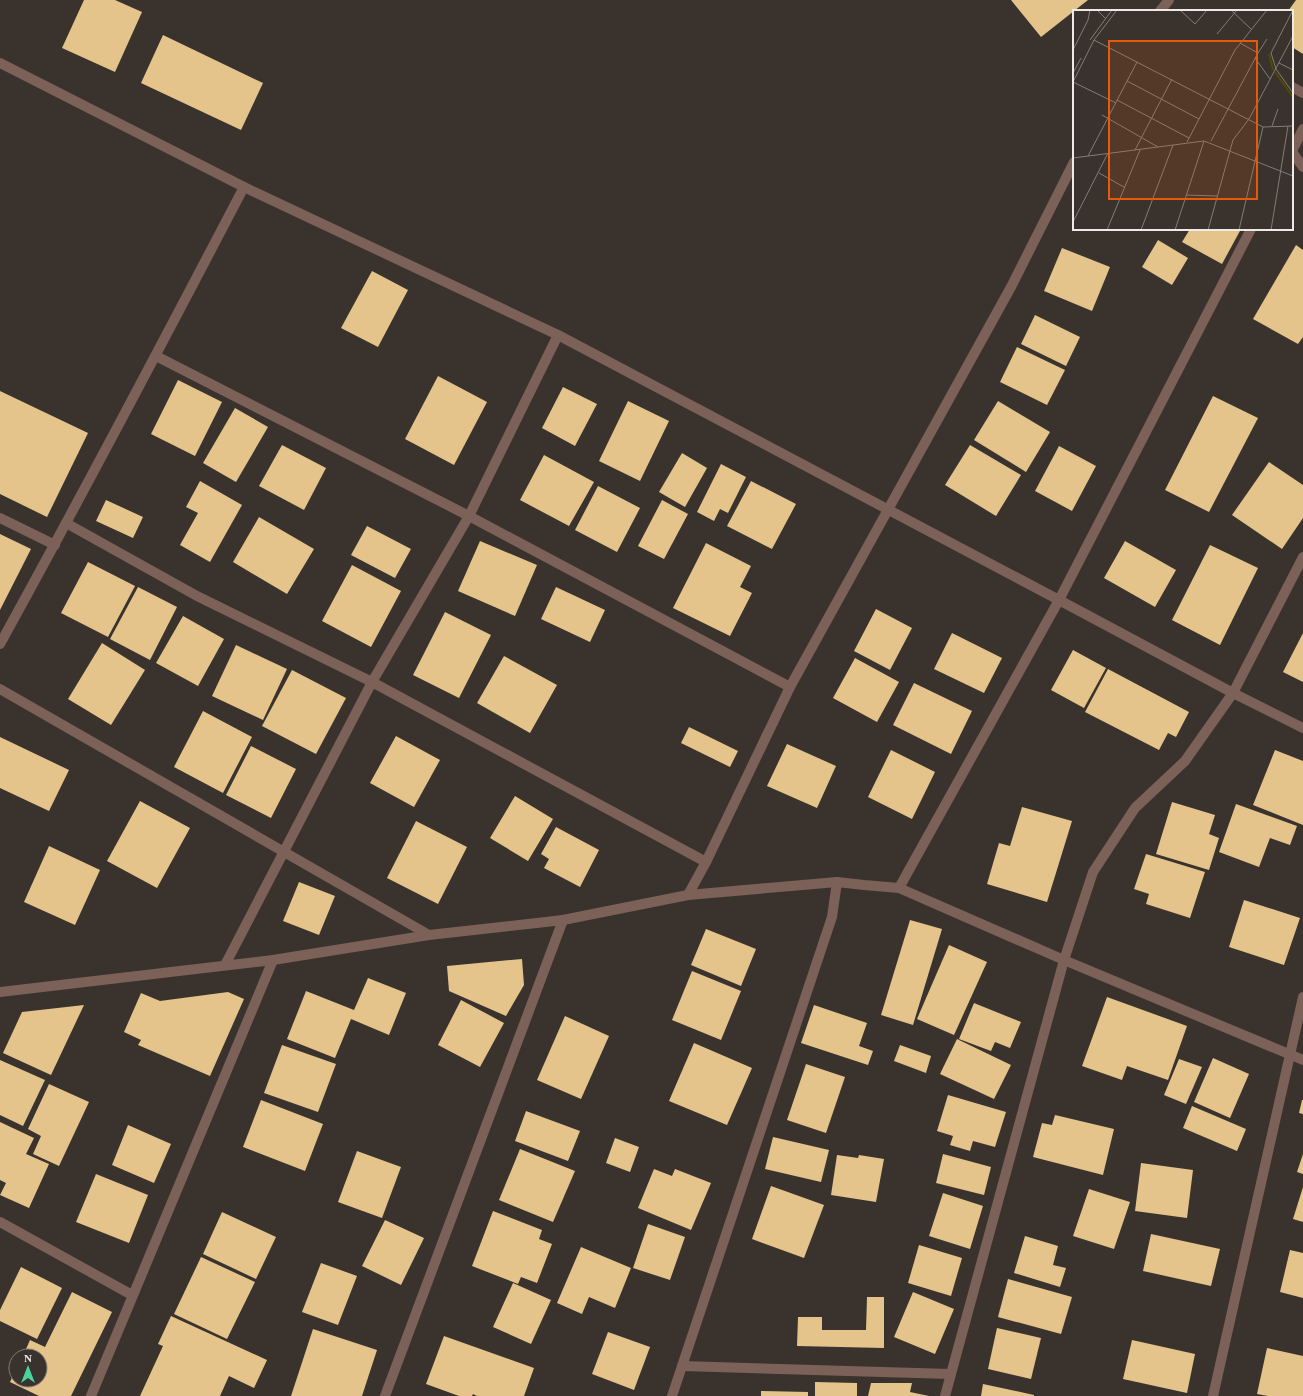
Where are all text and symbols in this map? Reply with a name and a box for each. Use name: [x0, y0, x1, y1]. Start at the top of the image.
inset map: [1073, 10, 1293, 230]
north arrow: [8, 1348, 48, 1388]
text: N: [24, 1352, 32, 1364]

